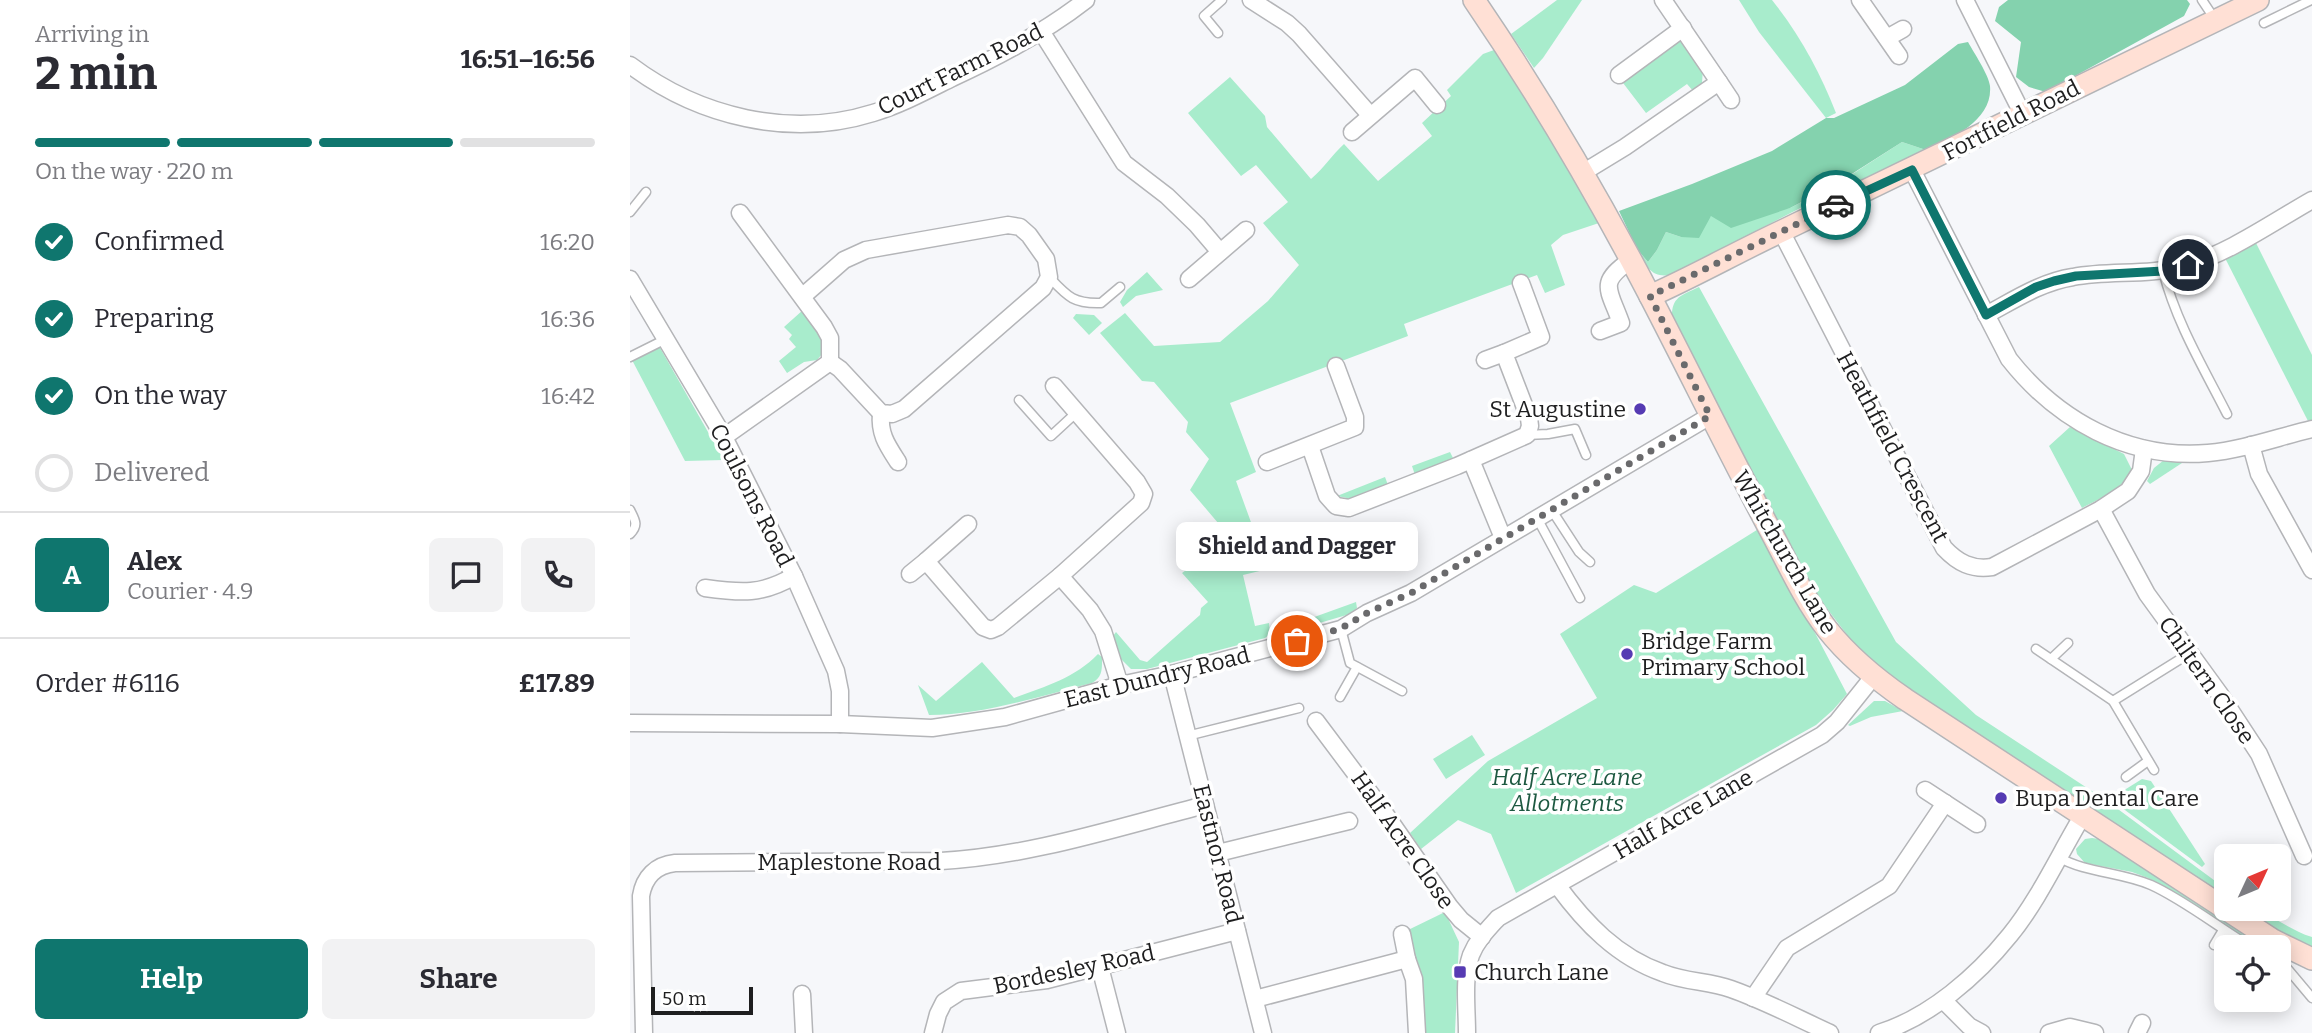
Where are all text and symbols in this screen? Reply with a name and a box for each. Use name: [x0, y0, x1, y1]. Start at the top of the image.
street label: Court Farm Road: [873, 17, 1047, 121]
text: Arriving in: [35, 20, 149, 48]
text: 16:51–16:56: [460, 44, 595, 75]
text: 2 min: [35, 46, 157, 101]
street label: Fortfield Road: [1938, 73, 2085, 167]
text: On the way · 220 m: [35, 157, 233, 185]
courier: [1801, 170, 1871, 240]
icon: car: [1817, 186, 1855, 224]
icon: check: [35, 223, 73, 261]
text: Confirmed: [94, 226, 224, 257]
text: 16:20: [540, 228, 595, 256]
pin: [2158, 235, 2218, 295]
icon: home: [2169, 246, 2207, 284]
icon: check: [35, 300, 73, 338]
text: Preparing: [94, 303, 214, 334]
text: 16:36: [541, 305, 595, 333]
street label: Heathfield Crescent: [1831, 347, 1955, 547]
icon: check: [35, 377, 73, 415]
text: On the way: [94, 380, 227, 411]
text: 16:42: [541, 382, 595, 410]
place label: St Augustine: [1489, 395, 1626, 423]
marker: St Augustine: [1632, 401, 1648, 417]
street label: Coulsons Road: [704, 419, 800, 572]
text: Delivered: [94, 457, 209, 488]
street label: Whitchurch Lane: [1727, 465, 1843, 639]
callout: Shield and Dagger: [1176, 522, 1418, 571]
text: Shield and Dagger: [1198, 532, 1396, 560]
button: chat: [429, 538, 503, 612]
button: phone: [521, 538, 595, 612]
text: Alex: [127, 546, 182, 577]
text: A: [63, 560, 81, 591]
text: Courier · 4.9: [127, 577, 254, 605]
pin: [1267, 611, 1327, 671]
street label: Chiltern Close: [2153, 611, 2261, 749]
icon: bag: [1278, 622, 1316, 660]
place label: Bridge Farm Primary School: [1641, 627, 1806, 681]
street label: East Dundry Road: [1061, 640, 1253, 714]
marker: Bridge Farm Primary School: [1619, 646, 1635, 662]
text: Order #6116: [35, 668, 180, 699]
text: £17.89: [518, 668, 595, 699]
park label: Half Acre Lane Allotments: [1492, 763, 1643, 817]
street label: Half Acre Lane: [1608, 763, 1758, 865]
street label: Half Acre Close: [1345, 766, 1461, 914]
street label: Eastnor Road: [1187, 782, 1249, 927]
place label: Bupa Dental Care: [2015, 784, 2199, 812]
marker: Bupa Dental Care: [1993, 790, 2009, 806]
north arrow: [2214, 844, 2291, 920]
map controls: [2214, 844, 2291, 1012]
street label: Maplestone Road: [757, 848, 941, 876]
button: locate: [2214, 935, 2291, 1012]
street label: Bordesley Road: [991, 938, 1158, 1000]
button: Help: [35, 939, 308, 1019]
button: Share: [322, 939, 595, 1019]
place label: Church Lane: [1474, 958, 1609, 986]
marker: Church Lane: [1452, 964, 1468, 980]
scale bar: [651, 984, 752, 1016]
text: 50 m: [662, 987, 706, 1010]

